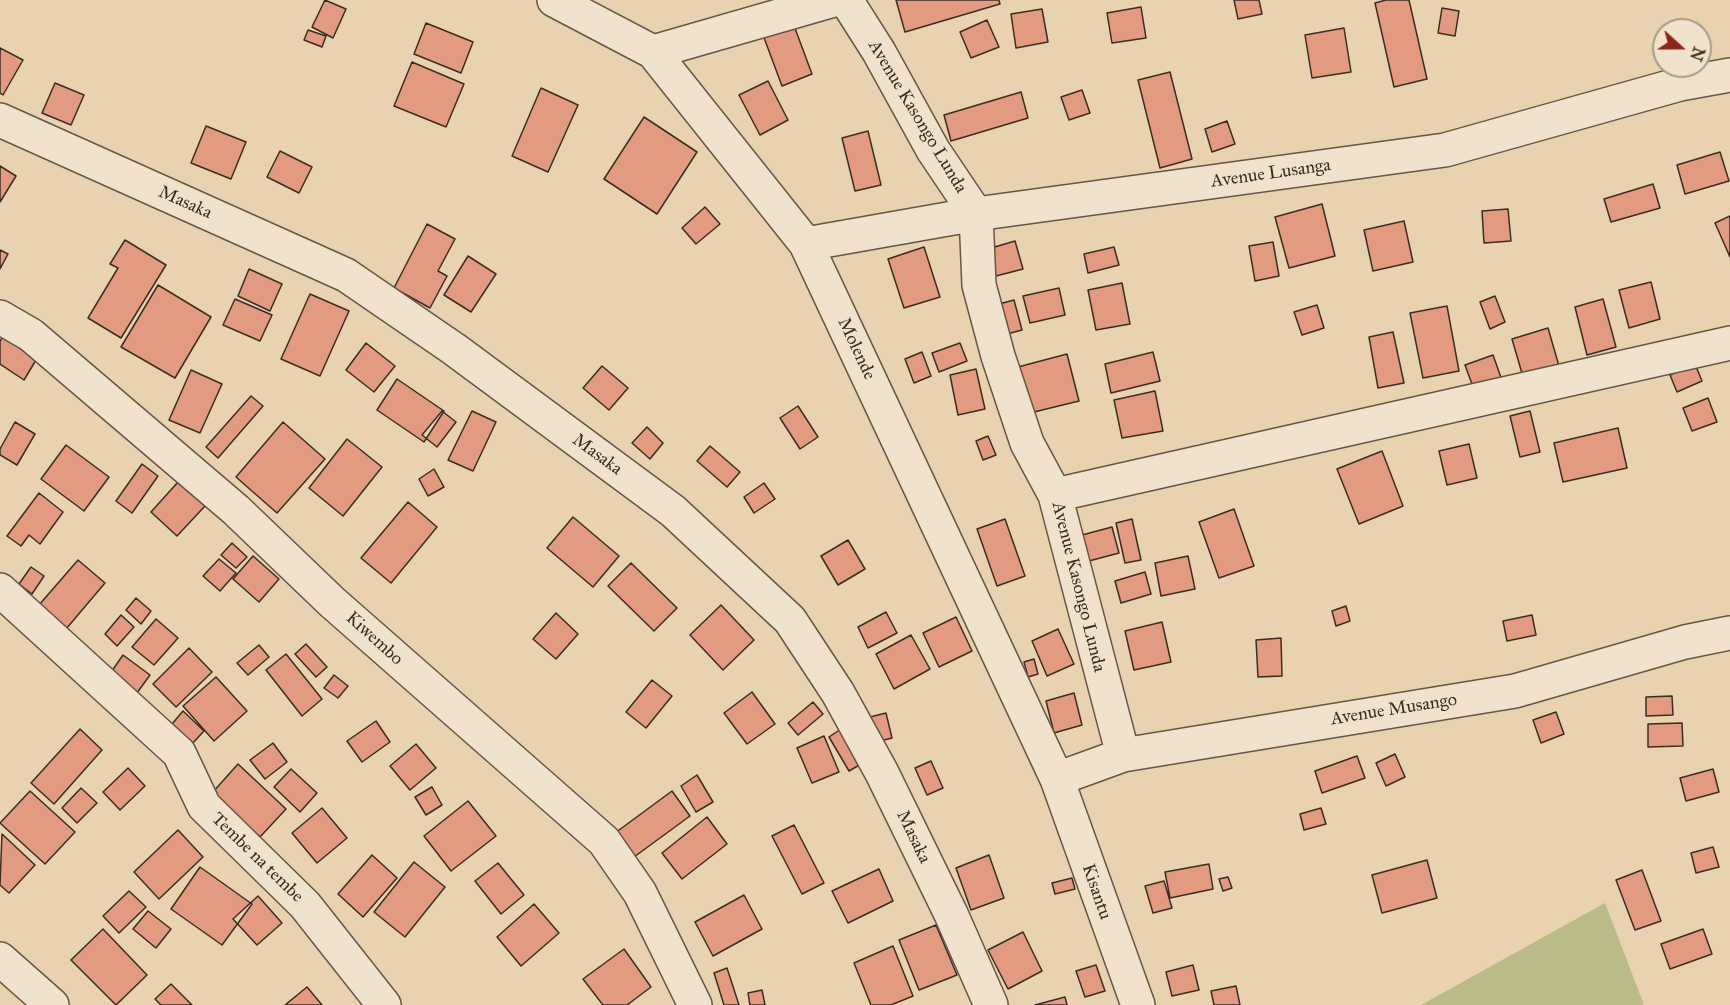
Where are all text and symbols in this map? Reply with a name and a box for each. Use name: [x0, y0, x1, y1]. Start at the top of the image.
north arrow: [1652, 18, 1712, 78]
street label: Avenue Kasongo Lunda: [863, 37, 971, 197]
text: N: [1686, 44, 1709, 64]
street label: Avenue Lusanga: [1210, 155, 1332, 193]
street label: Masaka: [155, 182, 215, 224]
street label: Molende: [832, 315, 880, 383]
street label: Masaka: [568, 430, 626, 480]
street label: Avenue Kasongo Lunda: [1046, 500, 1110, 674]
street label: Kiwembo: [341, 608, 407, 670]
street label: Avenue Musango: [1329, 689, 1459, 731]
street label: Masaka: [891, 807, 935, 867]
street label: Tembe na tembe: [206, 809, 308, 907]
street label: Kisantu: [1076, 861, 1116, 923]

